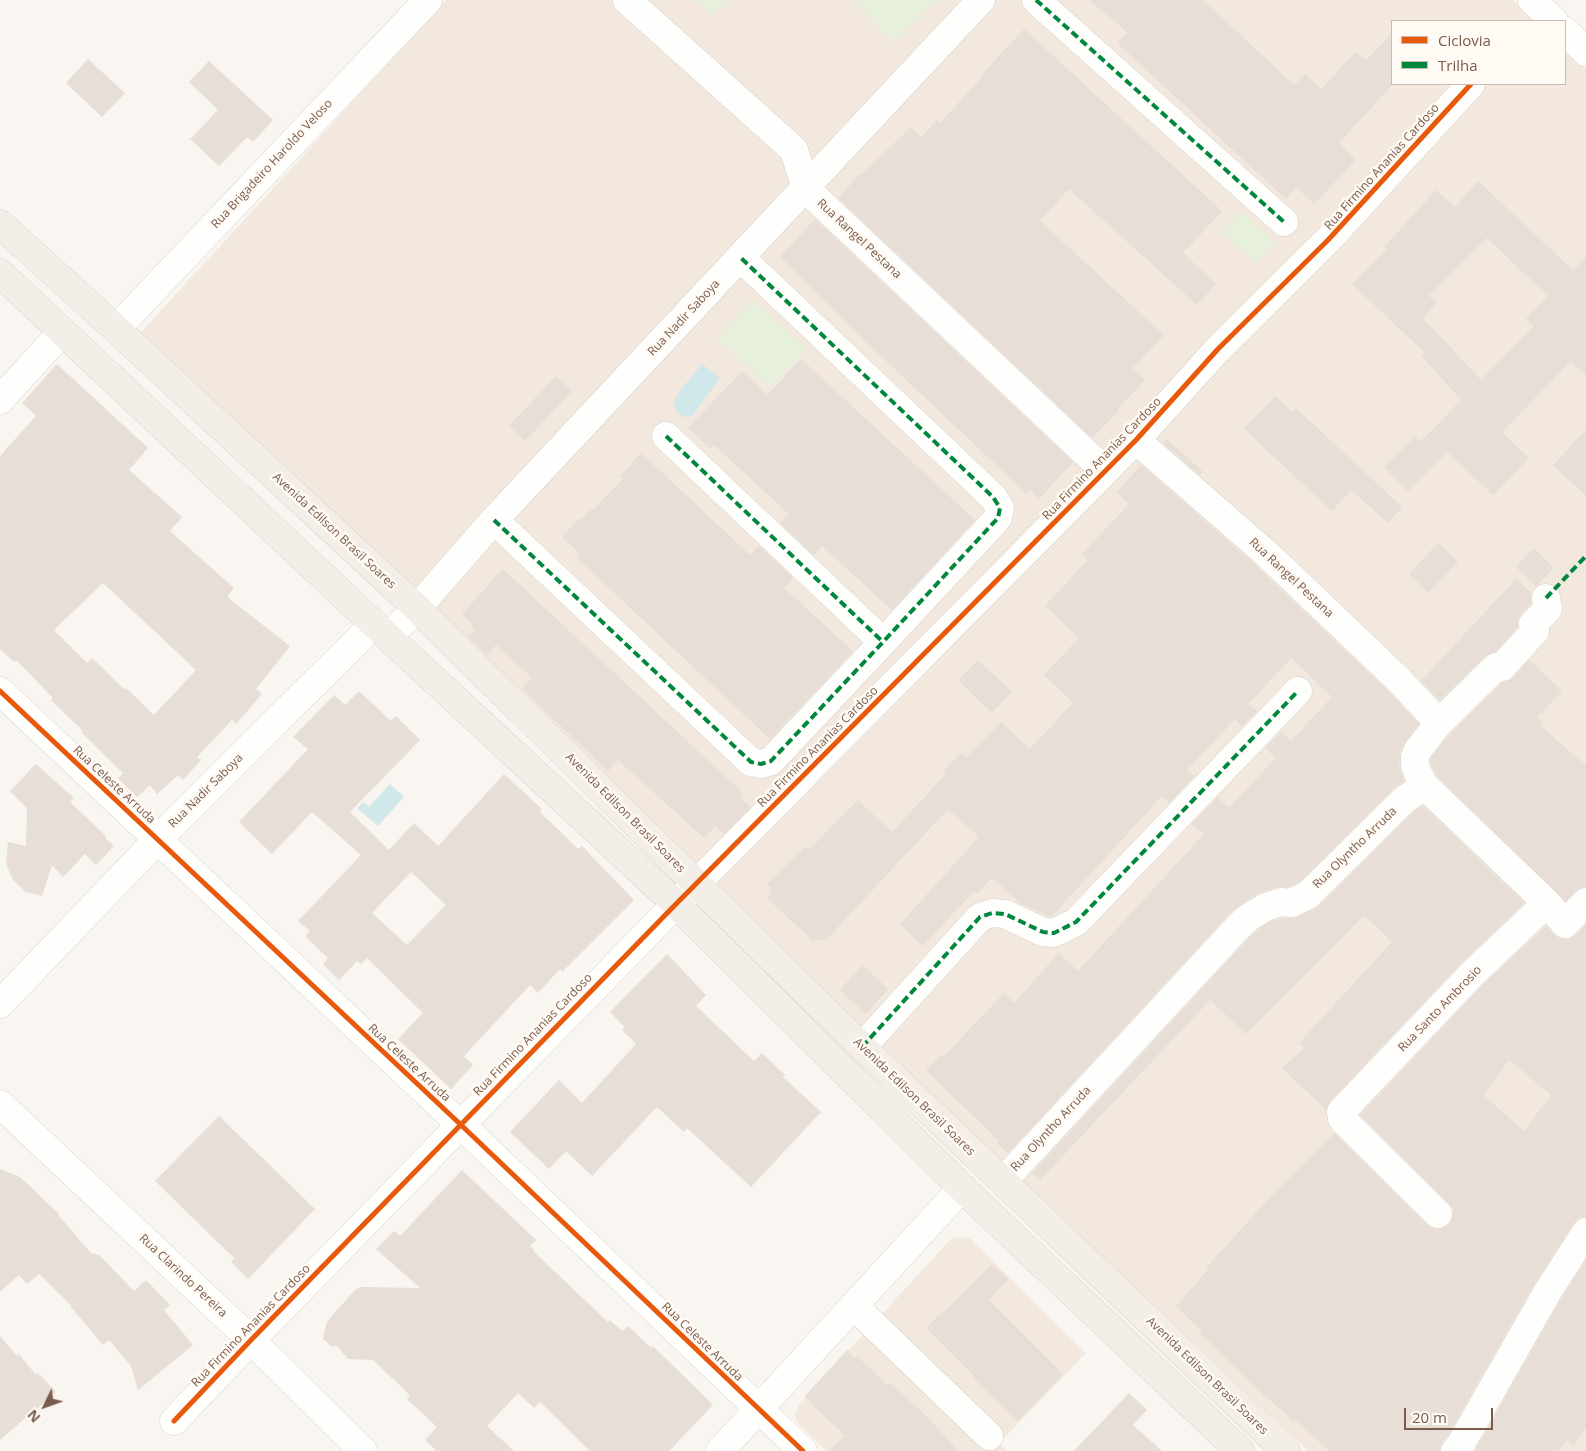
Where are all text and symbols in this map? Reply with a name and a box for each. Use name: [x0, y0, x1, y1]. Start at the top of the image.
legend: [1391, 20, 1566, 85]
text: Ciclovia: [1438, 30, 1491, 50]
text: Trilha: [1438, 55, 1478, 75]
street label: Rua Brigadeiro Haroldo Veloso: [208, 96, 336, 232]
street label: Rua Firmino Ananias Cardoso: [1322, 101, 1442, 233]
street label: Rua Rangel Pestana: [814, 196, 904, 282]
street label: Rua Nadir Saboya: [645, 277, 723, 359]
street label: Rua Firmino Ananias Cardoso: [1040, 395, 1164, 523]
street label: Avenida Edilson Brasil Soares: [269, 470, 399, 592]
street label: Rua Rangel Pestana: [1246, 535, 1336, 621]
street label: Rua Firmino Ananias Cardoso: [755, 684, 881, 810]
street label: Rua Celeste Arruda: [70, 743, 158, 827]
street label: Avenida Edilson Brasil Soares: [562, 750, 688, 876]
street label: Rua Nadir Saboya: [166, 751, 246, 831]
street label: Rua Olyntho Arruda: [1310, 804, 1400, 892]
street label: Rua Santo Ambrosio: [1395, 963, 1485, 1055]
street label: Rua Firmino Ananias Cardoso: [471, 971, 595, 1099]
street label: Rua Celeste Arruda: [365, 1021, 453, 1105]
street label: Avenida Edilson Brasil Soares: [850, 1035, 978, 1159]
street label: Rua Olyntho Arruda: [1008, 1083, 1094, 1175]
street label: Rua Clarindo Pereira: [136, 1232, 230, 1320]
street label: Rua Firmino Ananias Cardoso: [189, 1262, 313, 1390]
street label: Rua Celeste Arruda: [658, 1300, 746, 1384]
street label: Avenida Edilson Brasil Soares: [1143, 1314, 1271, 1438]
north arrow: [20, 1381, 70, 1431]
scale bar: [1406, 1398, 1495, 1430]
text: N: [23, 1406, 44, 1427]
text: 20 m: [1412, 1407, 1447, 1427]

